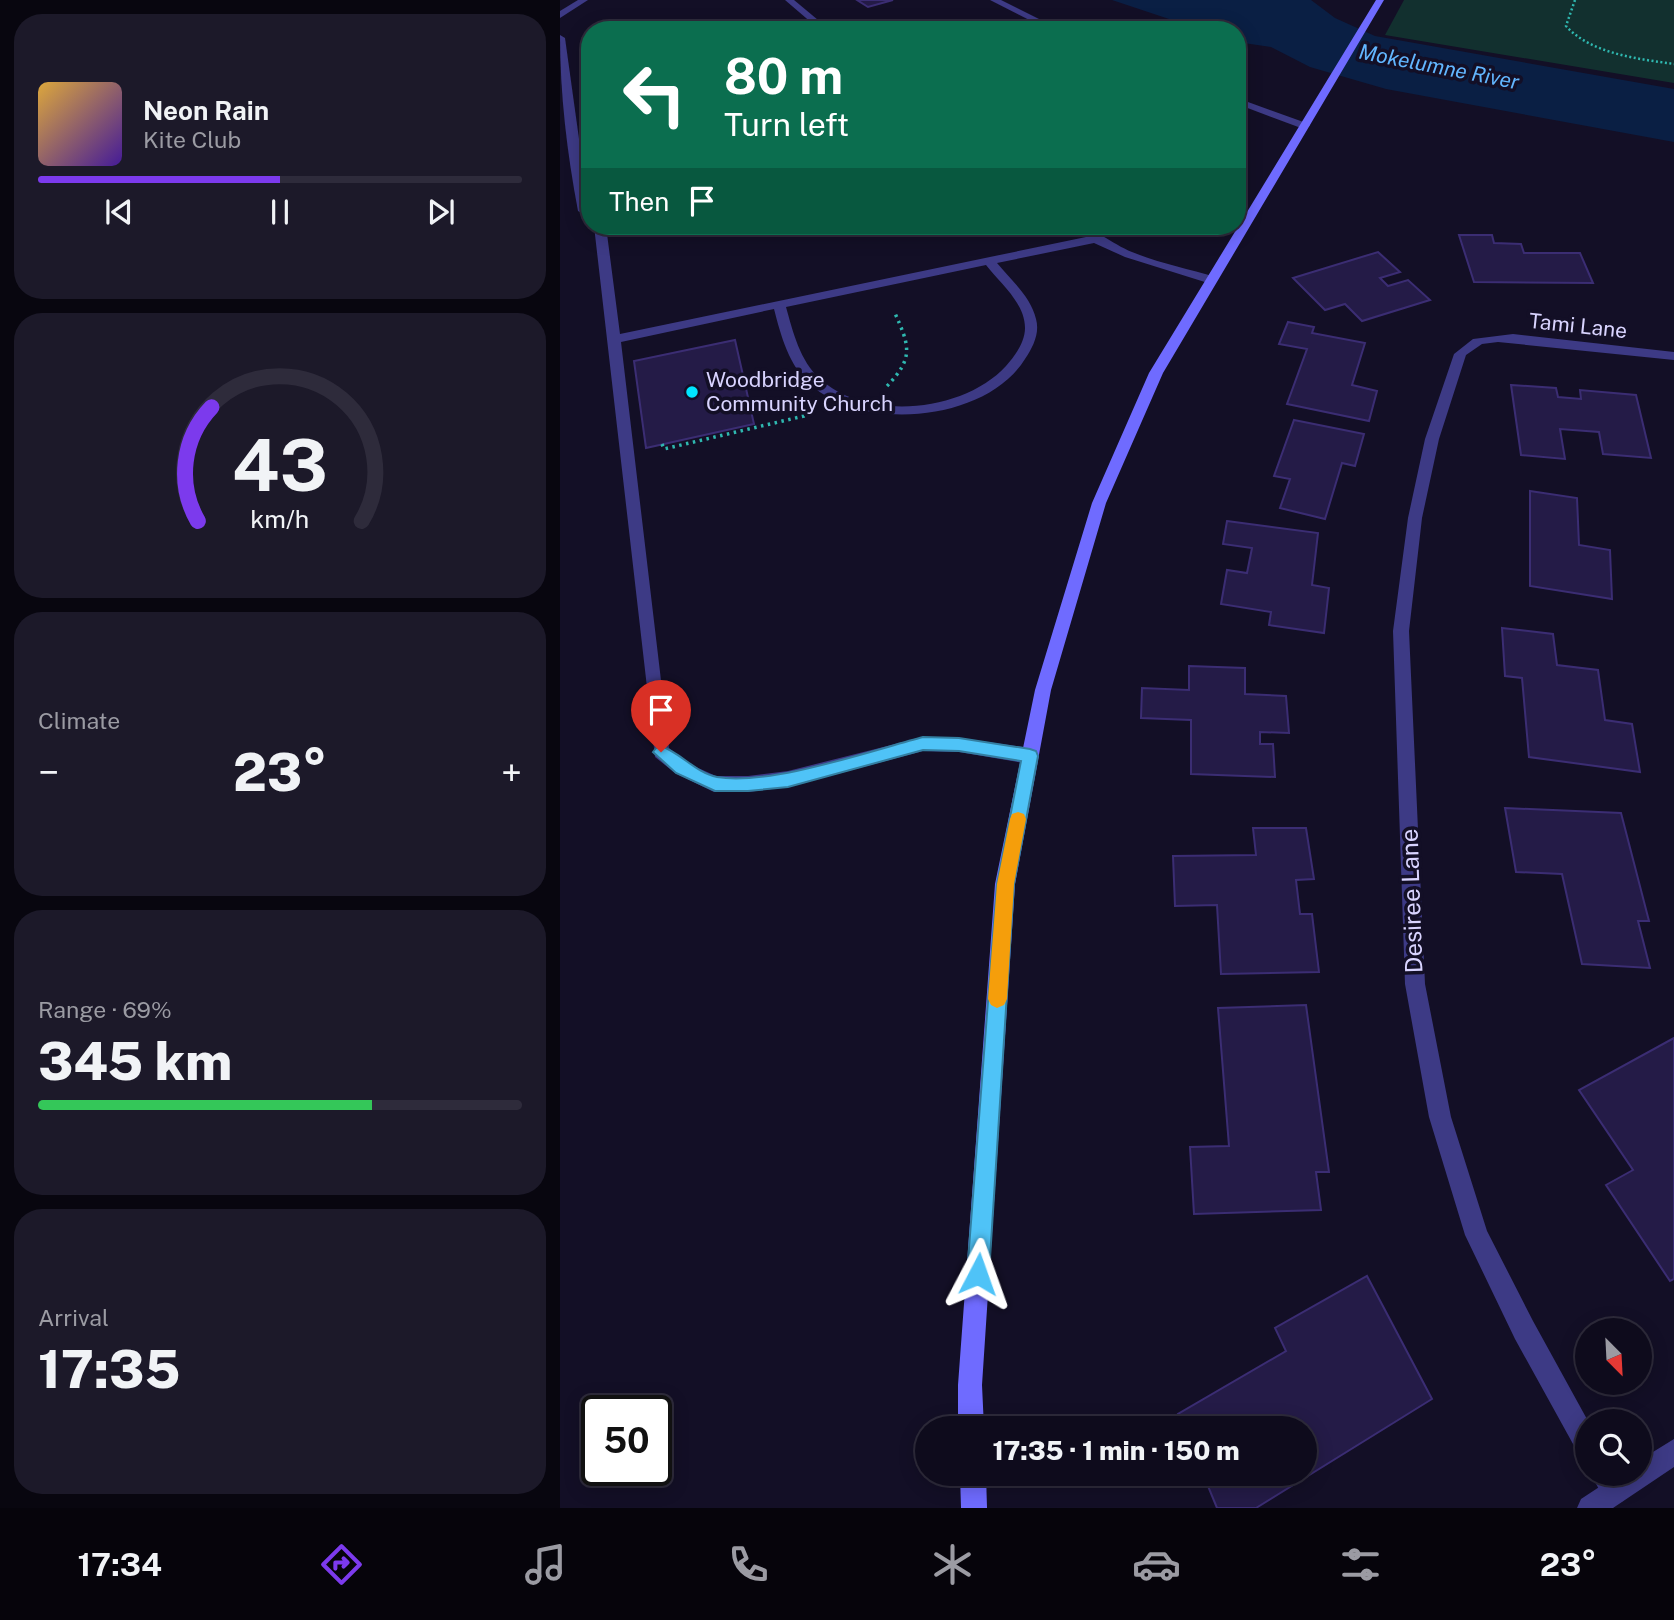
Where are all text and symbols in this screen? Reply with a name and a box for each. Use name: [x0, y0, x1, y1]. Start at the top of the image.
water label: Mokelumne River: [1357, 39, 1522, 95]
text: 80 m: [724, 47, 843, 105]
icon: left: [609, 49, 700, 140]
text: Neon Rain: [143, 95, 269, 126]
text: Turn left: [724, 106, 849, 143]
text: Kite Club: [143, 126, 241, 153]
icon: arrive: [683, 182, 721, 220]
text: Then: [609, 186, 669, 217]
icon: previous: [100, 193, 138, 231]
icon: pause: [261, 193, 299, 231]
icon: next: [422, 193, 460, 231]
street label: Tami Lane: [1528, 308, 1628, 343]
place label: Woodbridge Community Church: [706, 367, 893, 416]
marker: Woodbridge Community Church: [684, 384, 700, 400]
text: 43: [232, 423, 328, 508]
text: km/h: [251, 504, 309, 534]
pin: [631, 680, 691, 752]
icon: arrive: [642, 691, 680, 729]
text: Climate: [38, 707, 120, 734]
text: 23°: [233, 742, 327, 803]
text: −: [38, 750, 59, 795]
text: +: [501, 750, 522, 795]
street label: Desiree Lane: [1394, 828, 1428, 974]
text: Range · 69%: [38, 996, 172, 1023]
text: 345 km: [38, 1031, 232, 1092]
position arrow: [941, 1237, 1015, 1311]
text: Arrival: [38, 1304, 109, 1331]
north arrow: [1575, 1318, 1652, 1395]
map controls: [1575, 1318, 1652, 1486]
text: 17:35: [38, 1339, 180, 1400]
speed limit sign: 50: [581, 1395, 672, 1486]
button: search: [1575, 1409, 1652, 1486]
text: 17:35 · 1 min · 150 m: [992, 1435, 1240, 1466]
icon: directions: [317, 1540, 366, 1589]
icon: music: [521, 1540, 570, 1589]
icon: phone: [724, 1540, 773, 1589]
icon: climate: [928, 1540, 977, 1589]
icon: car: [1132, 1540, 1181, 1589]
icon: filters: [1336, 1540, 1385, 1589]
text: 17:34: [77, 1546, 162, 1583]
text: 23°: [1540, 1546, 1597, 1583]

